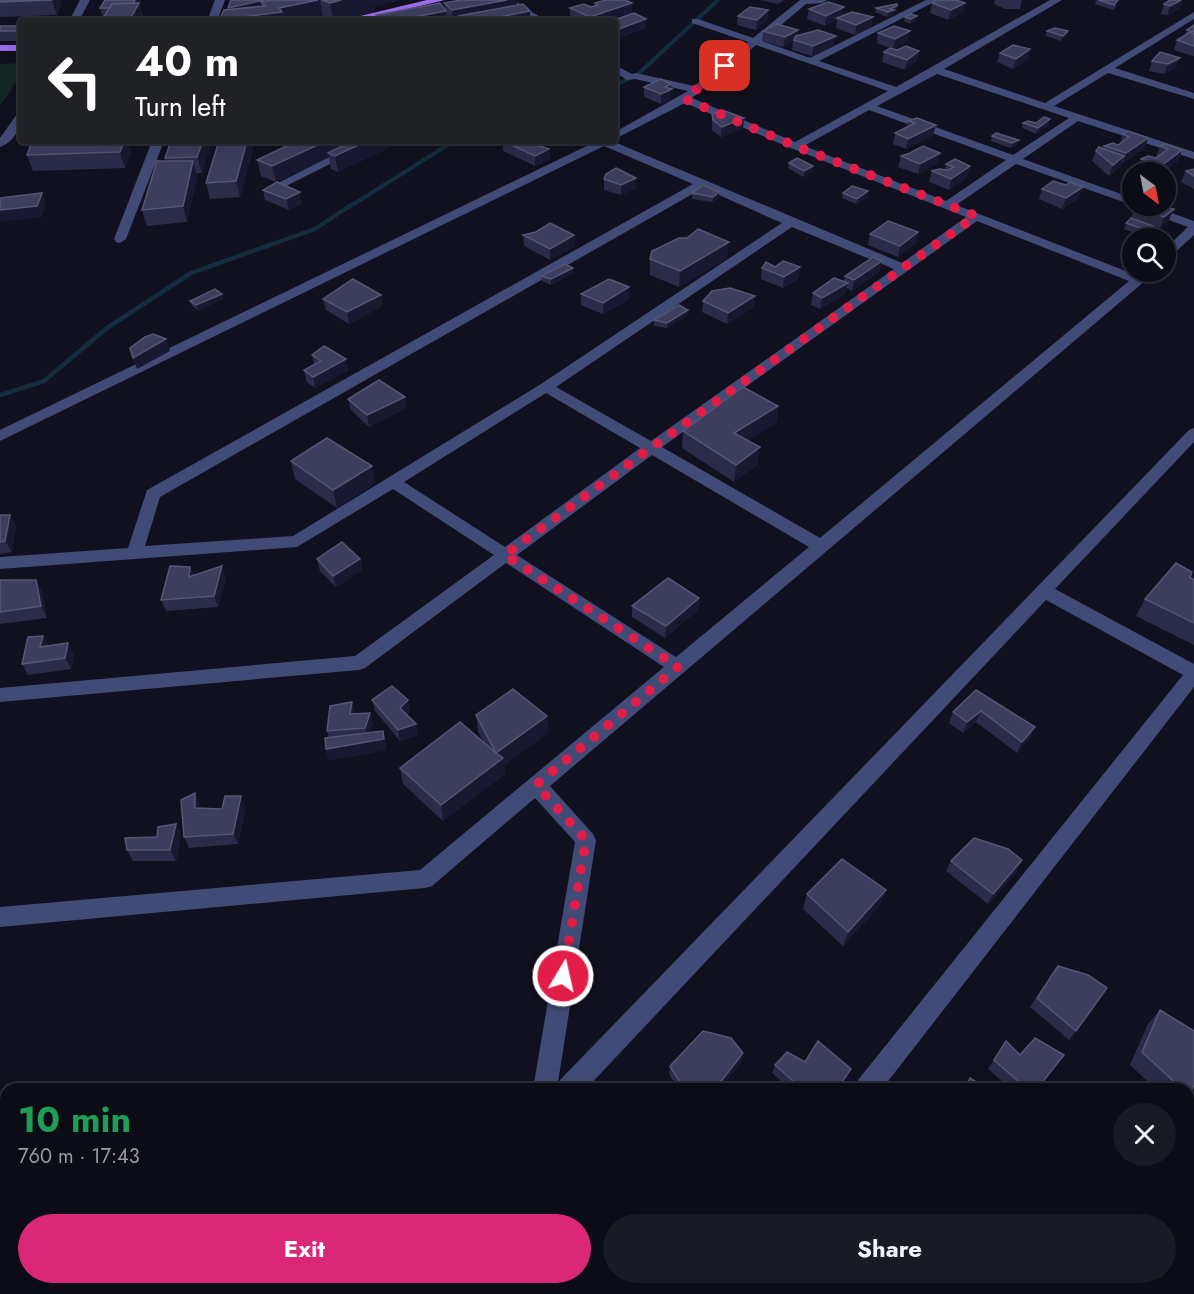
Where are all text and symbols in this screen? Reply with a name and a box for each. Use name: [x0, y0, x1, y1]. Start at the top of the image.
text: 40 m: [135, 31, 239, 92]
pin: [699, 40, 750, 91]
icon: left: [36, 42, 114, 120]
icon: arrive: [708, 49, 741, 82]
text: Turn left: [135, 87, 225, 126]
north arrow: [1122, 162, 1176, 216]
map controls: [1122, 162, 1176, 282]
button: search: [1122, 228, 1176, 282]
position arrow: [531, 944, 595, 1008]
text: 10 min: [18, 1093, 131, 1145]
button: close: [1113, 1103, 1176, 1166]
text: 760 m · 17:43: [18, 1142, 140, 1171]
button: Exit: [18, 1214, 591, 1283]
button: Share: [603, 1214, 1176, 1283]

